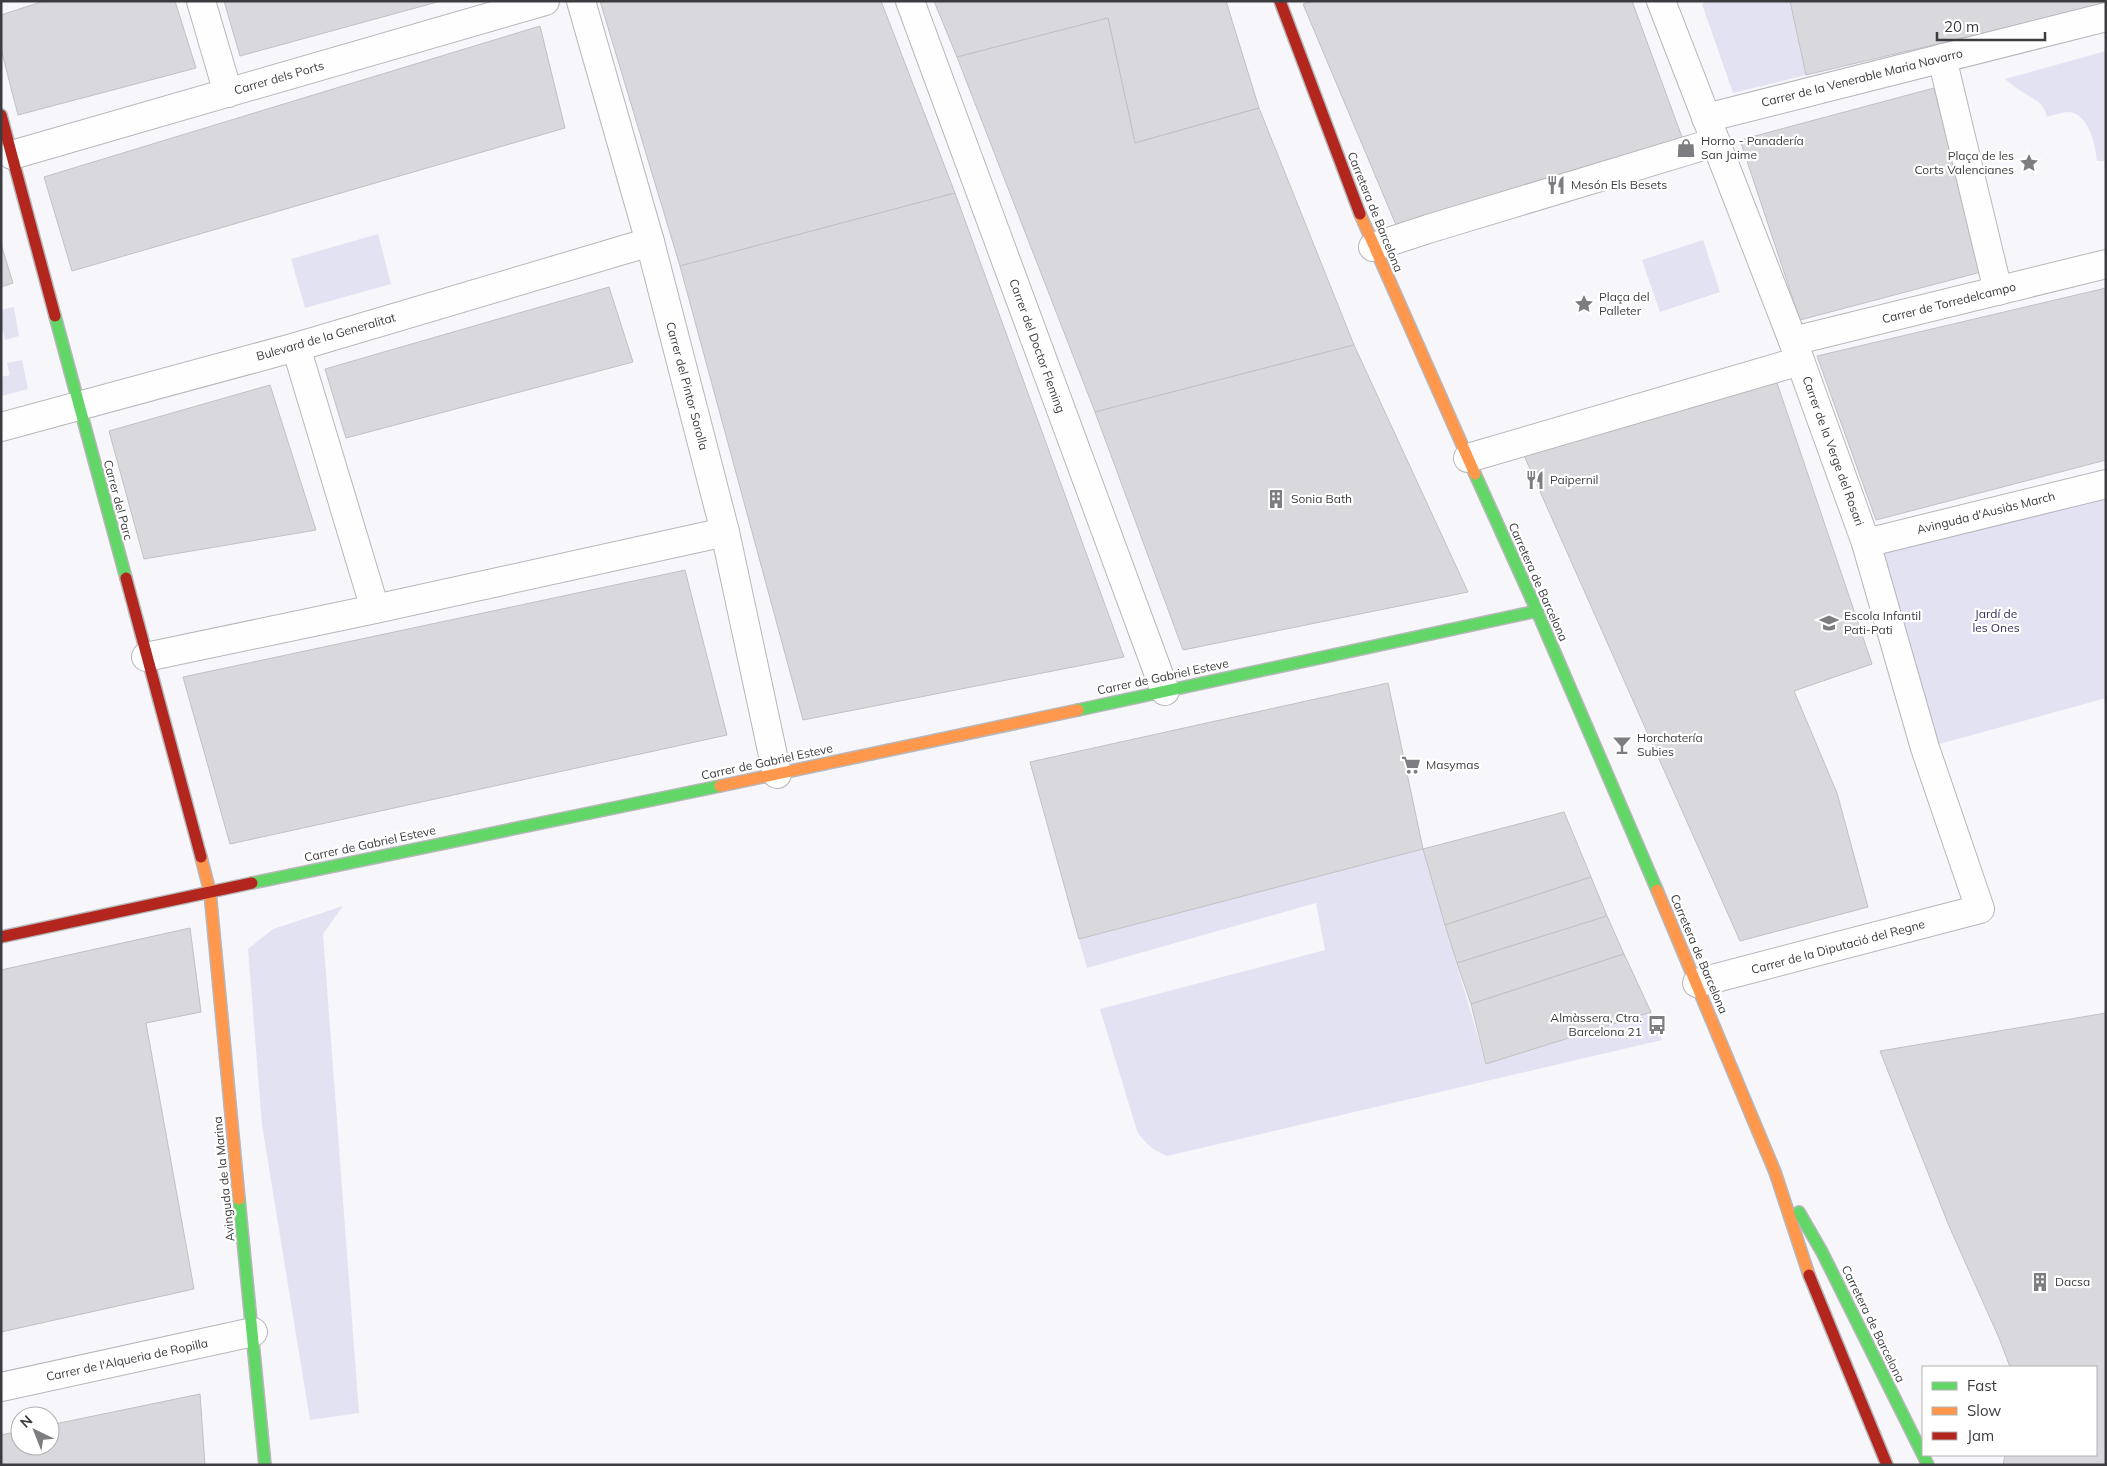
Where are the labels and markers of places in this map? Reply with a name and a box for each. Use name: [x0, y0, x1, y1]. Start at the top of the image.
place label: Horno - Panadería San Jaime: [1701, 133, 1804, 162]
shop icon: Horno - Panadería San Jaime: [1675, 137, 1697, 159]
place label: Plaça de les Corts Valencianes: [1915, 148, 2014, 177]
place icon: Plaça de les Corts Valencianes: [2018, 152, 2040, 174]
restaurant icon: Mesón Els Besets: [1545, 174, 1567, 196]
place label: Mesón Els Besets: [1571, 177, 1667, 192]
place label: Plaça del Palleter: [1599, 289, 1650, 318]
place icon: Plaça del Palleter: [1573, 293, 1595, 315]
restaurant icon: Paipernil: [1524, 469, 1546, 491]
place label: Paipernil: [1550, 472, 1598, 487]
building icon: Sonia Bath: [1265, 488, 1287, 510]
place label: Sonia Bath: [1291, 491, 1352, 506]
place label: Escola Infantil Pati-Pati: [1844, 608, 1921, 637]
school or university icon: Escola Infantil Pati-Pati: [1818, 612, 1840, 634]
place label: Horchatería Subies: [1637, 730, 1703, 759]
bar icon: Horchatería Subies: [1611, 734, 1633, 756]
supermarket icon: Masymas: [1400, 754, 1422, 776]
place label: Masymas: [1426, 757, 1479, 772]
place label: Almàssera, Ctra. Barcelona 21: [1550, 1010, 1642, 1039]
bus stop icon: Almàssera, Ctra. Barcelona 21: [1646, 1014, 1668, 1036]
building icon: Dacsa: [2029, 1271, 2051, 1293]
place label: Dacsa: [2055, 1274, 2090, 1289]

